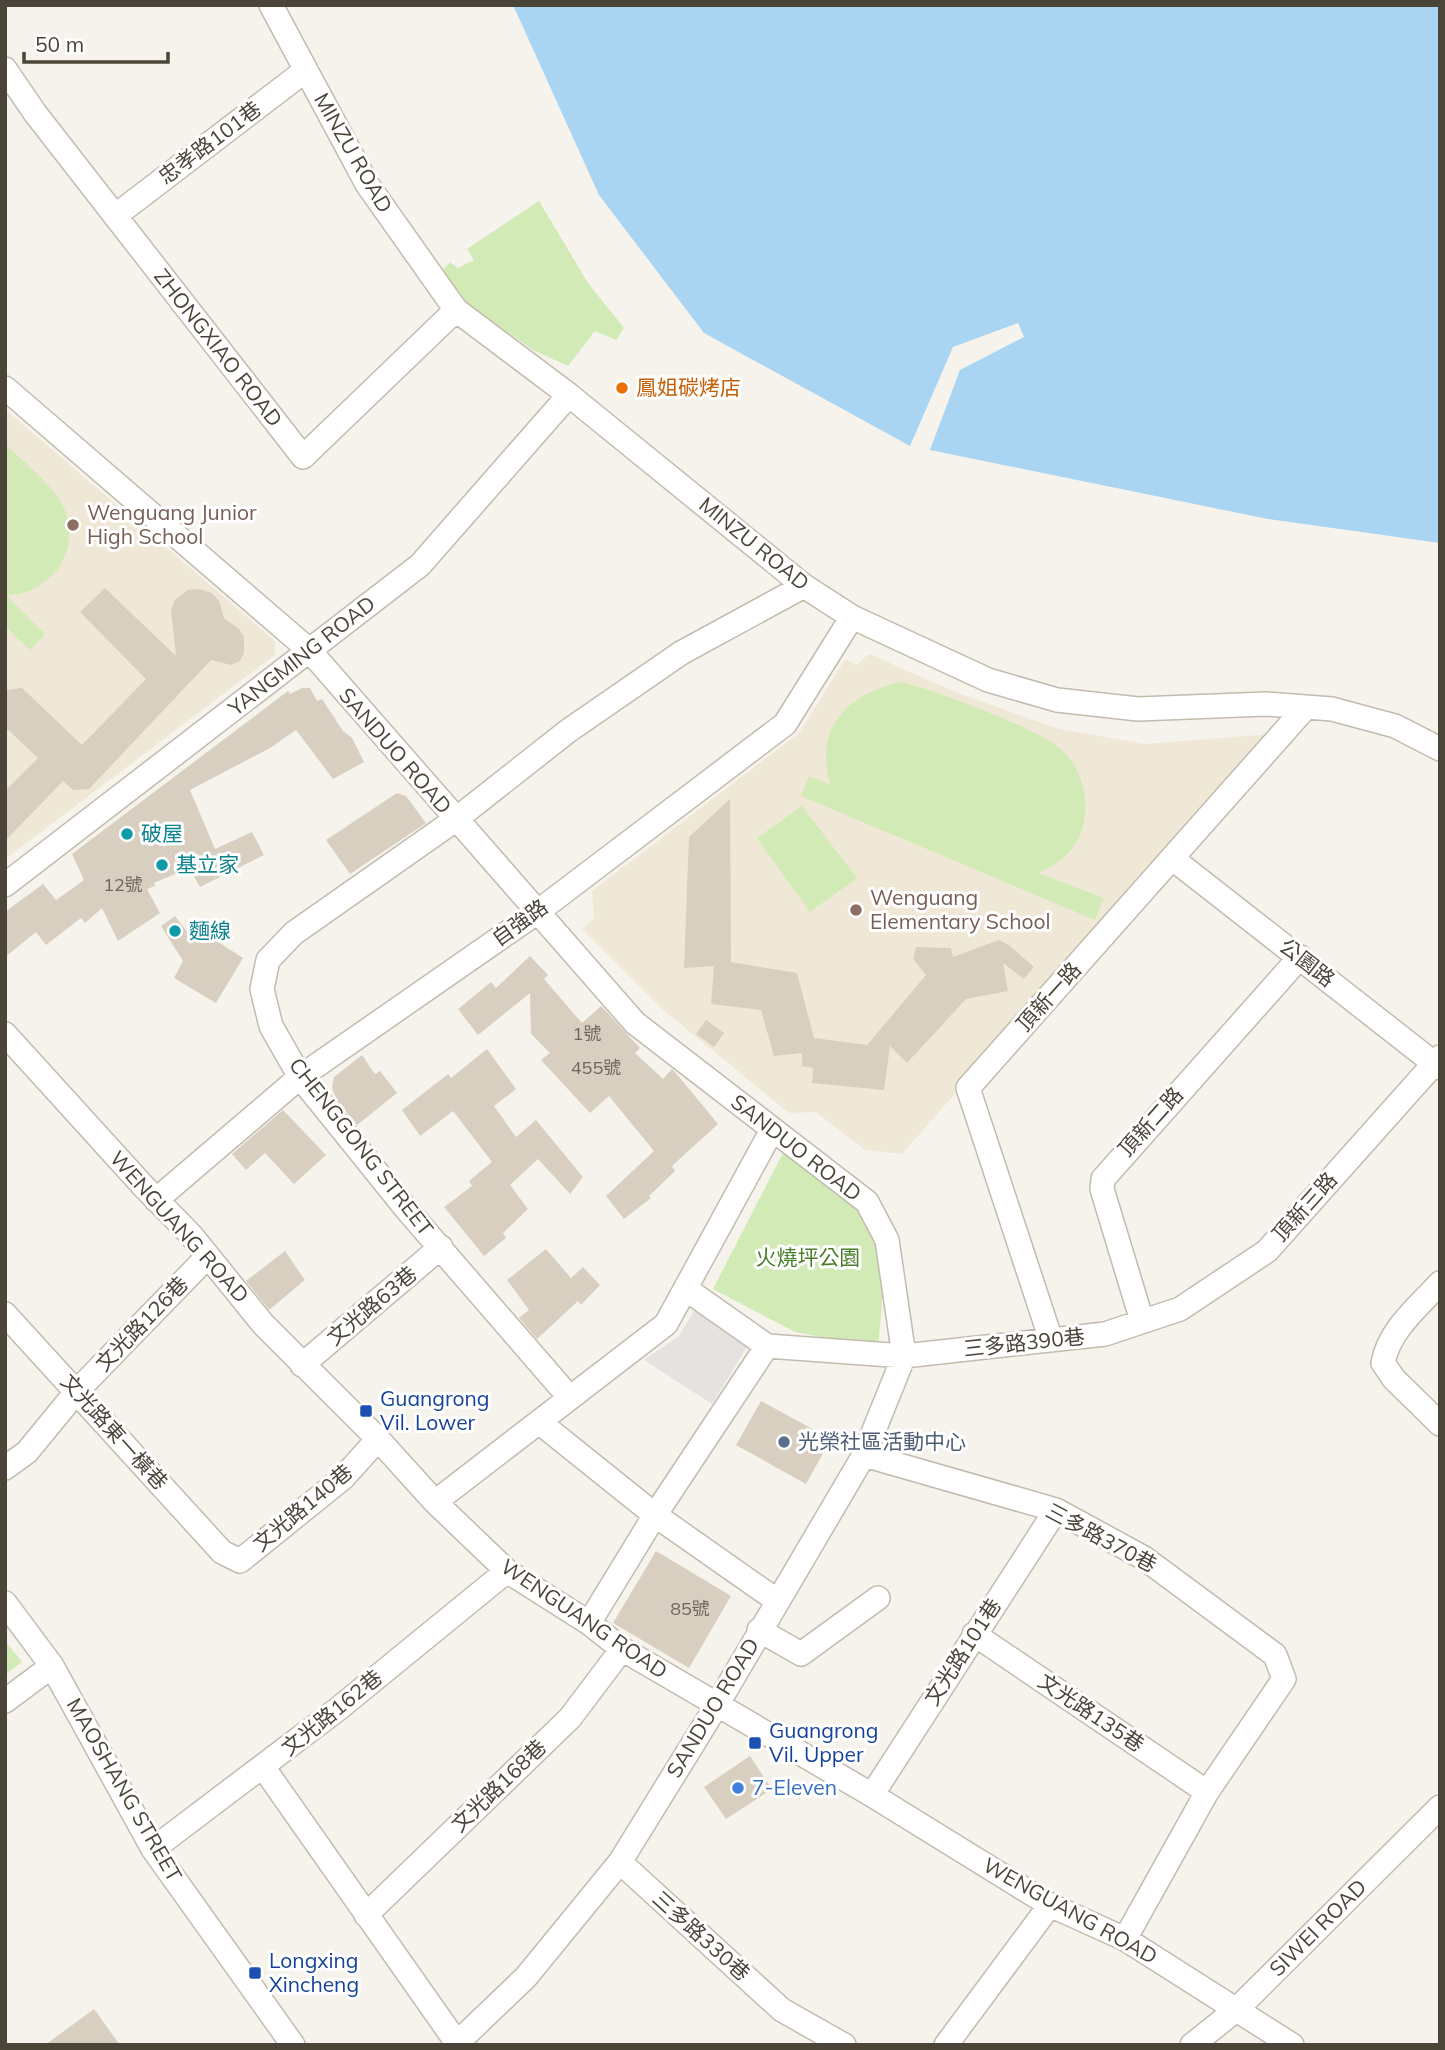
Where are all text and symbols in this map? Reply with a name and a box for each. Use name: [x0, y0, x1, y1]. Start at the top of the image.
scale bar: [24, 21, 168, 65]
text: 50 m: [35, 31, 84, 57]
street label: MINZU ROAD: [309, 88, 399, 217]
street label: 忠孝路101巷: [153, 95, 266, 189]
street label: ZHONGXIAO ROAD: [149, 263, 289, 432]
place label: 鳳姐碳烤店: [636, 374, 741, 400]
marker: 鳳姐碳烤店: [614, 380, 630, 396]
street label: MINZU ROAD: [694, 491, 815, 595]
place label: Wenguang Junior High School: [87, 499, 257, 549]
marker: Wenguang Junior High School: [65, 517, 81, 533]
street label: YANGMING ROAD: [222, 590, 380, 721]
street label: SANDUO ROAD: [334, 682, 458, 819]
place label: 破屋: [141, 820, 183, 846]
marker: 破屋: [119, 826, 135, 842]
place label: 基立家: [176, 851, 239, 877]
marker: 基立家: [154, 857, 170, 873]
house number: 12號: [103, 873, 143, 896]
place label: Wenguang Elementary School: [870, 884, 1051, 934]
street label: 自強路: [486, 893, 553, 951]
marker: Wenguang Elementary School: [848, 902, 864, 918]
place label: 麵線: [189, 917, 231, 943]
marker: 麵線: [167, 923, 183, 939]
street label: 公園路: [1275, 933, 1340, 992]
street label: 頂新一路: [1010, 956, 1086, 1036]
house number: 1號: [573, 1022, 601, 1045]
street label: CHENGGONG STREET: [284, 1052, 440, 1241]
house number: 455號: [571, 1056, 621, 1079]
street label: 頂新二路: [1112, 1081, 1188, 1161]
street label: SANDUO ROAD: [726, 1088, 867, 1206]
street label: WENGUANG ROAD: [105, 1145, 255, 1308]
street label: 頂新三路: [1266, 1166, 1342, 1246]
park label: 火燒坪公園: [756, 1244, 861, 1270]
street label: 文光路63巷: [321, 1260, 422, 1350]
street label: 文光路126巷: [90, 1270, 193, 1376]
street label: 三多路390巷: [962, 1323, 1086, 1361]
street label: 文光路東一橫巷: [56, 1368, 174, 1495]
place label: Guangrong Vil. Lower: [380, 1385, 490, 1435]
marker: Guangrong Vil. Lower: [358, 1403, 374, 1419]
place label: 光榮社區活動中心: [798, 1428, 966, 1454]
marker: 光榮社區活動中心: [776, 1434, 792, 1450]
street label: 文光路140巷: [247, 1458, 357, 1556]
street label: 三多路370巷: [1042, 1497, 1161, 1577]
street label: WENGUANG ROAD: [496, 1553, 673, 1684]
street label: 文光路101巷: [918, 1593, 1006, 1710]
house number: 85號: [670, 1597, 710, 1620]
street label: SANDUO ROAD: [660, 1633, 764, 1782]
street label: 文光路162巷: [276, 1664, 387, 1761]
street label: 文光路135巷: [1034, 1667, 1149, 1757]
street label: MAOSHANG STREET: [62, 1693, 188, 1886]
place label: Guangrong Vil. Upper: [769, 1717, 879, 1767]
street label: 文光路168巷: [445, 1734, 551, 1837]
marker: Guangrong Vil. Upper: [747, 1735, 763, 1751]
place label: 7-Eleven: [752, 1774, 837, 1800]
marker: 7-Eleven: [730, 1780, 746, 1796]
street label: WENGUANG ROAD: [979, 1851, 1162, 1969]
street label: SIWEI ROAD: [1263, 1873, 1371, 1981]
street label: 三多路330巷: [648, 1885, 756, 1986]
place label: Longxing Xincheng: [269, 1947, 359, 1997]
marker: Longxing Xincheng: [247, 1965, 263, 1981]

